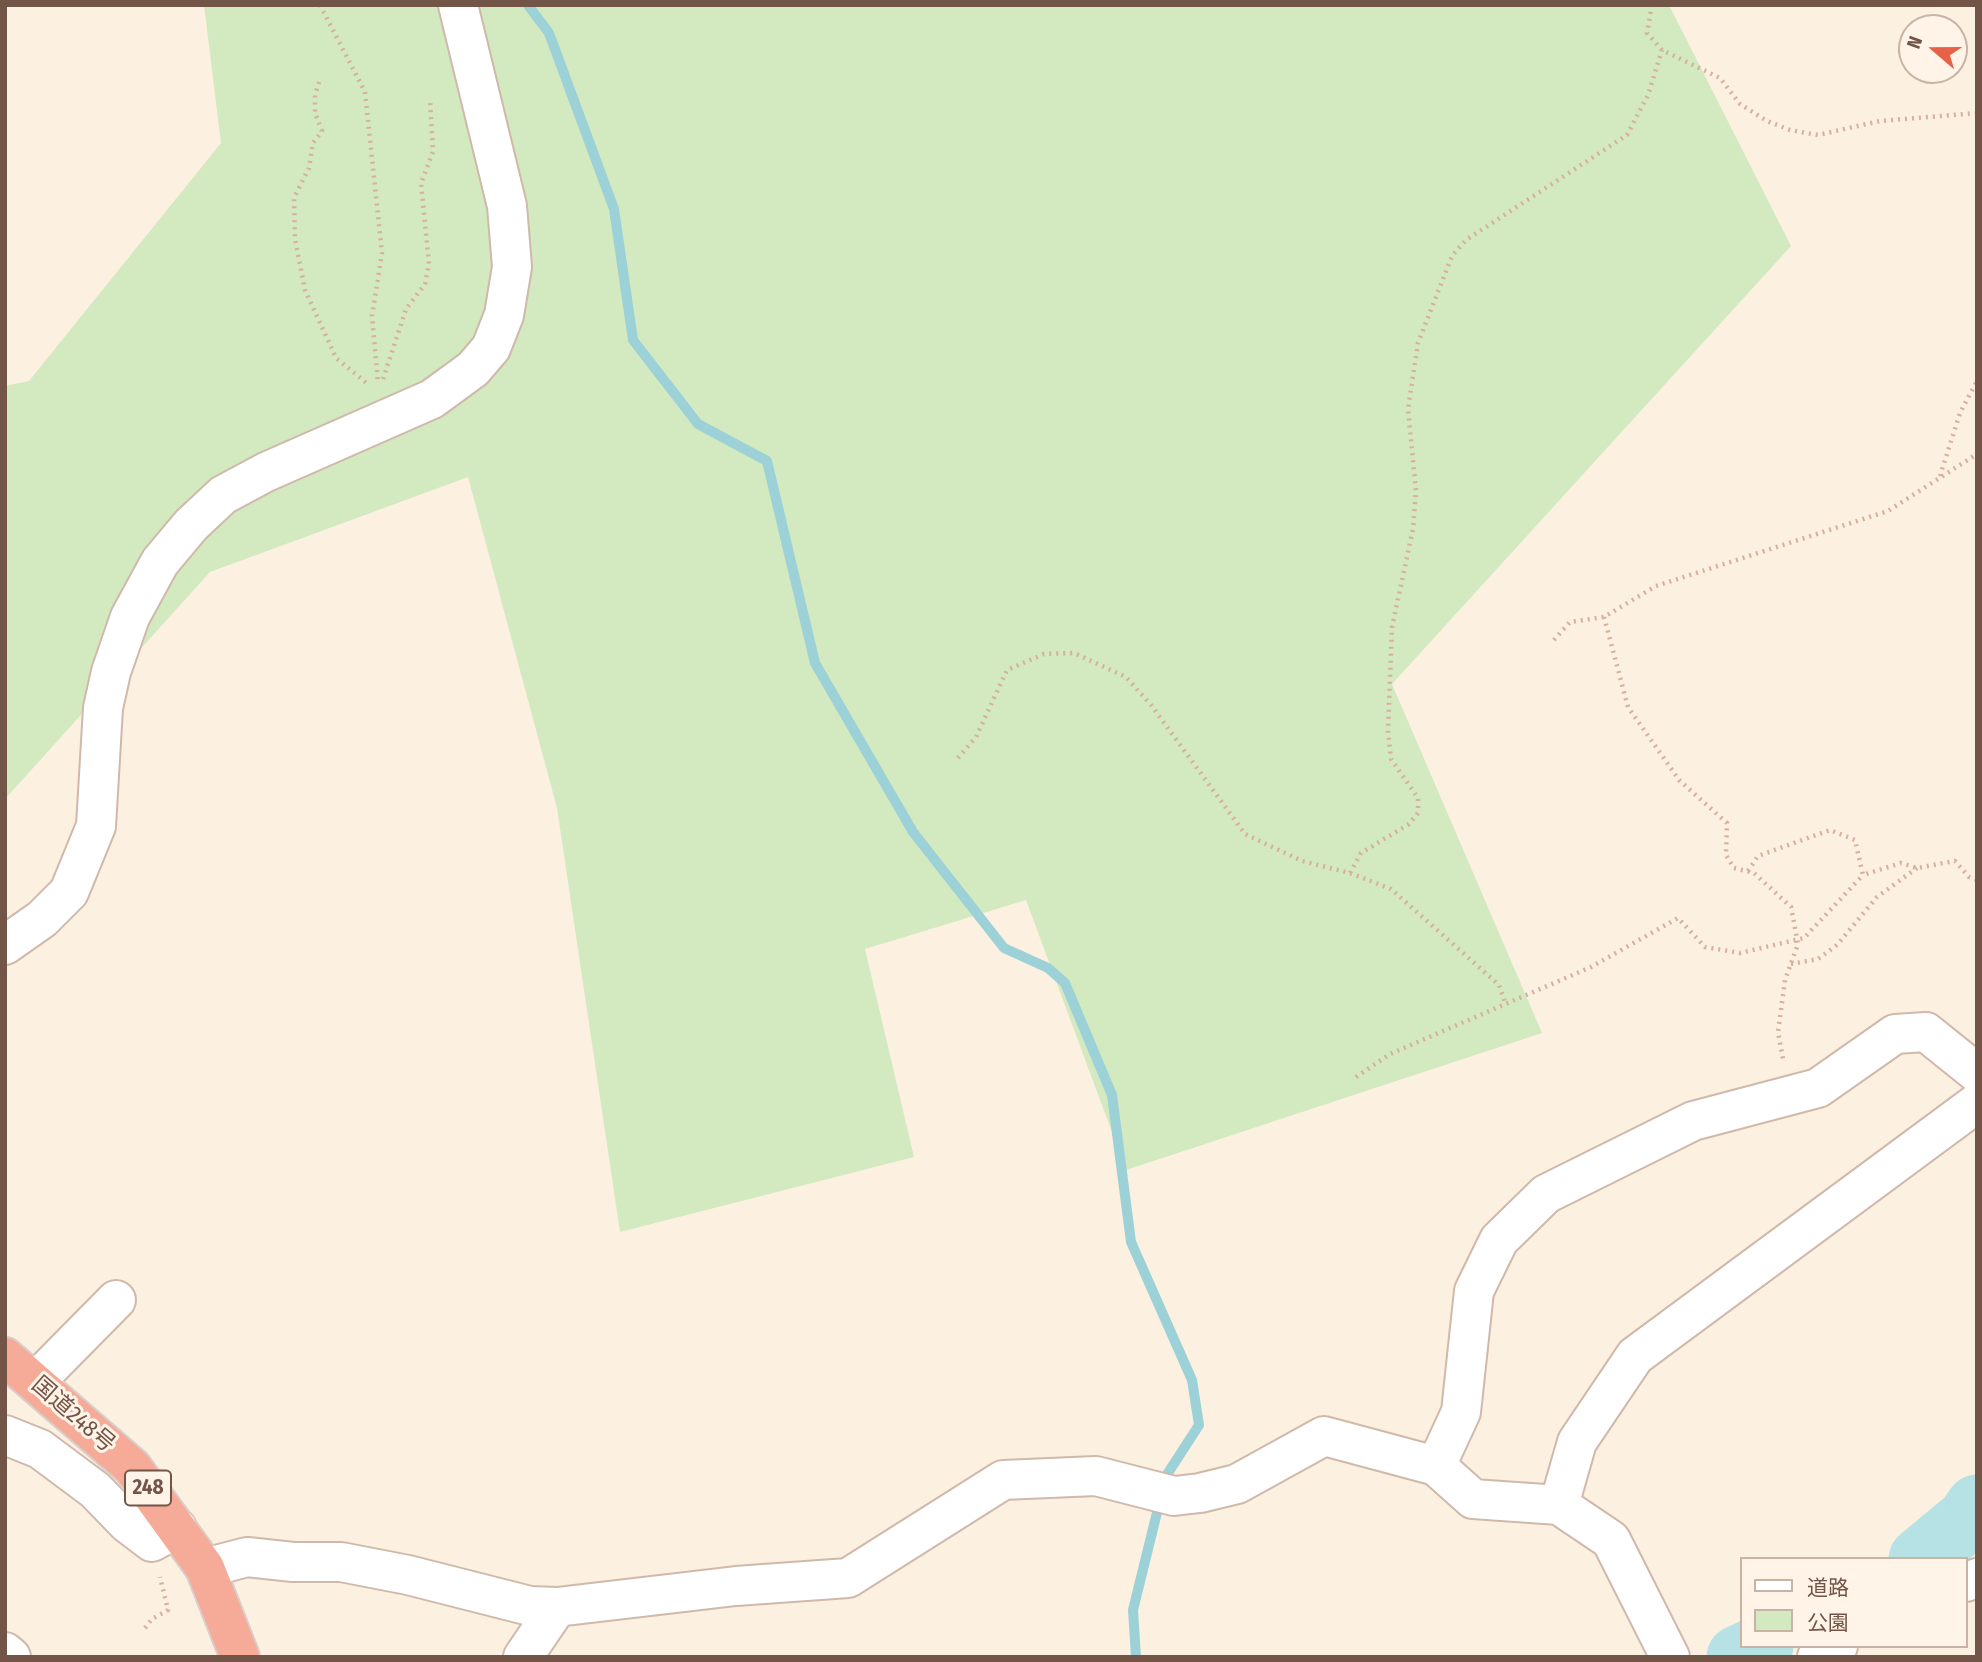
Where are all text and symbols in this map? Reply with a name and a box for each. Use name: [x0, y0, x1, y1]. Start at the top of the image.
north arrow: [1898, 14, 1968, 84]
text: N: [1902, 33, 1927, 52]
street label: 国道248号: [26, 1371, 120, 1459]
road number: 248: [125, 1470, 171, 1506]
legend: [1741, 1557, 1968, 1648]
text: 道路: [1807, 1575, 1849, 1601]
text: 公園: [1807, 1610, 1849, 1636]

